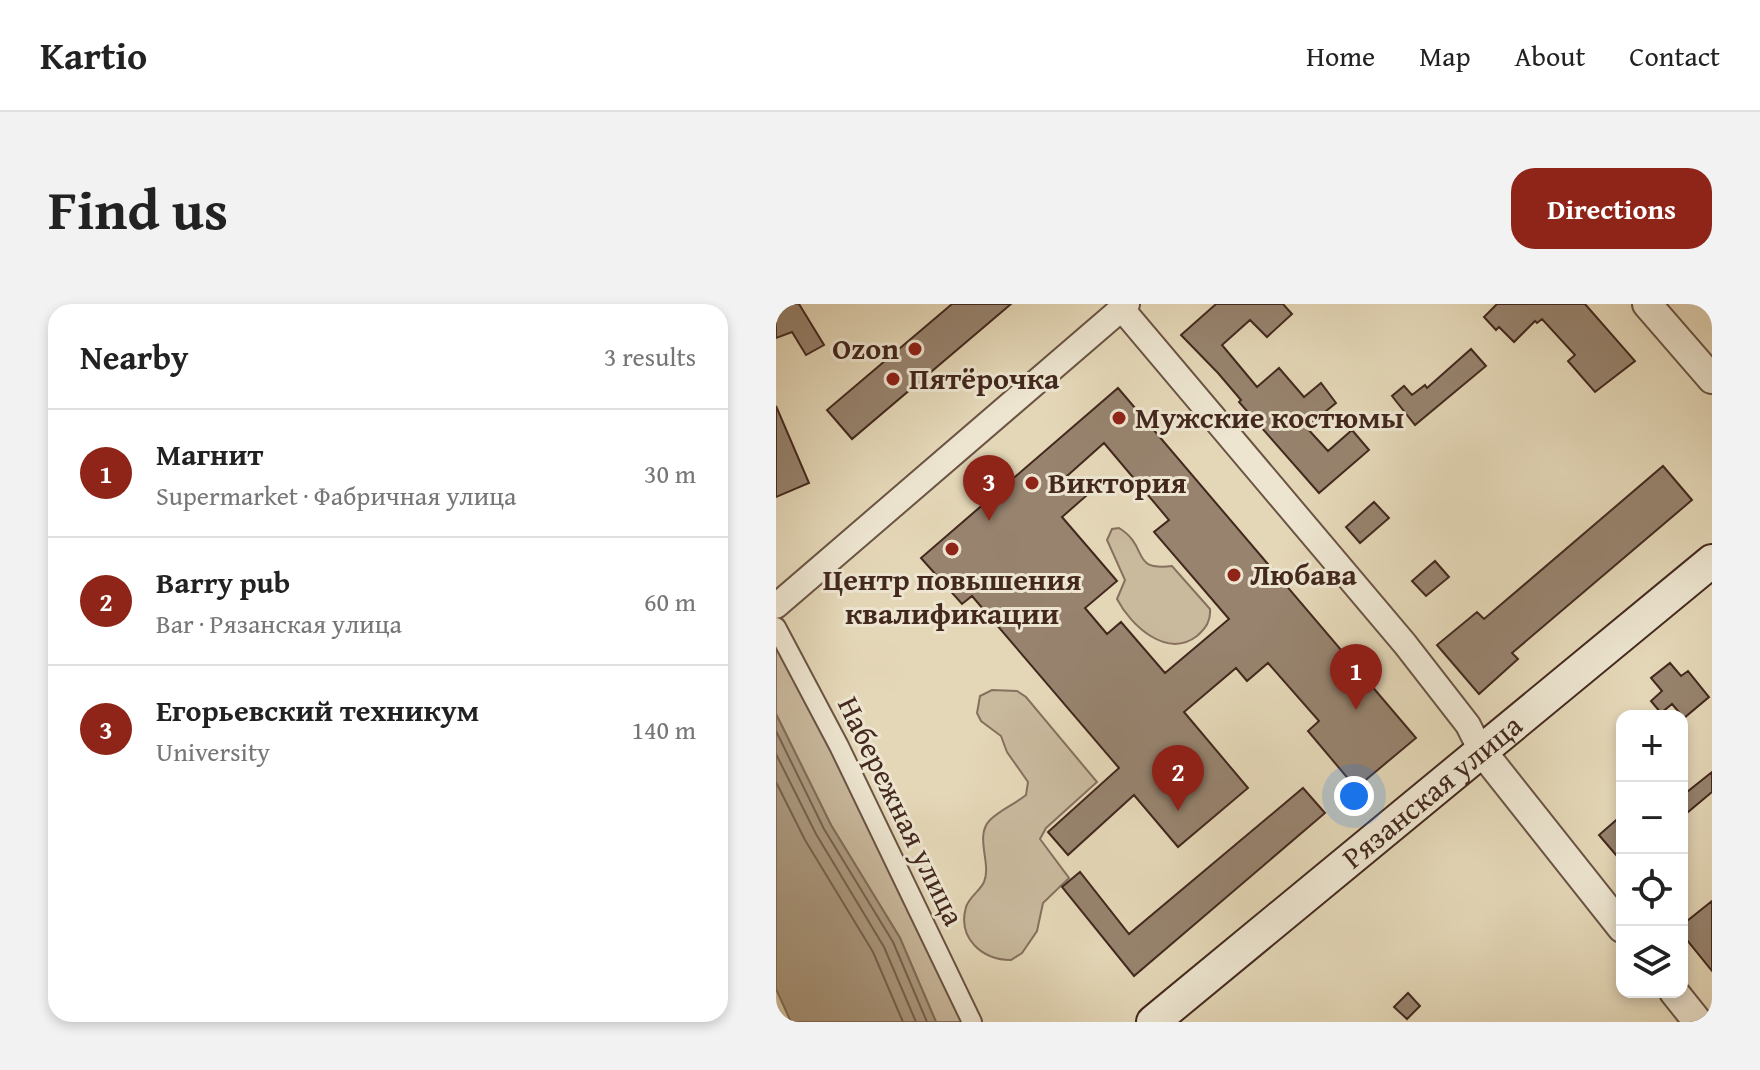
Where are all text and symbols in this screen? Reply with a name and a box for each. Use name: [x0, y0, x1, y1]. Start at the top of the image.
text: Kartio: [40, 27, 147, 83]
text: Home: [1306, 35, 1375, 76]
text: Map: [1419, 35, 1471, 76]
text: About: [1515, 35, 1585, 76]
text: Contact: [1629, 35, 1720, 76]
text: Find us: [48, 167, 228, 250]
button: Directions: [1511, 168, 1712, 249]
place label: Ozon: [832, 326, 899, 370]
text: Nearby: [80, 332, 189, 381]
text: 3 results: [604, 337, 696, 376]
marker: Ozon: [906, 340, 924, 358]
place label: Пятёрочка: [909, 356, 1060, 400]
marker: Пятёрочка: [884, 370, 902, 388]
place label: Мужские костюмы: [1135, 395, 1404, 439]
marker: Мужские костюмы: [1110, 409, 1128, 427]
text: Магнит: [156, 432, 263, 476]
text: 1: [99, 454, 113, 493]
text: 30 m: [644, 454, 696, 493]
pin: 3: [963, 455, 1015, 521]
place label: Виктория: [1048, 460, 1187, 504]
marker: Виктория: [1023, 474, 1041, 492]
text: Supermarket · Фабричная улица: [156, 476, 516, 515]
marker: Центр повышения квалификации: [943, 540, 961, 558]
place label: Любава: [1250, 552, 1357, 596]
place label: Центр повышения квалификации: [823, 557, 1081, 635]
text: Barry pub: [156, 560, 290, 604]
marker: Любава: [1225, 566, 1243, 584]
text: 2: [99, 582, 113, 621]
text: 60 m: [644, 582, 696, 621]
text: Bar · Рязанская улица: [156, 604, 402, 643]
pin: 1: [1330, 644, 1382, 710]
text: Егорьевский техникум: [156, 688, 479, 732]
street label: Набережная улица: [827, 688, 977, 933]
street label: Рязанская улица: [1332, 703, 1532, 879]
text: 3: [99, 710, 113, 749]
text: 140 m: [631, 710, 696, 749]
map controls: [1616, 710, 1688, 998]
button: +: [1616, 710, 1688, 782]
text: University: [156, 732, 270, 771]
pin: 2: [1152, 745, 1204, 811]
your location: [1334, 776, 1374, 816]
button: −: [1616, 782, 1688, 854]
button: locate: [1616, 854, 1688, 926]
button: layers: [1616, 926, 1688, 998]

